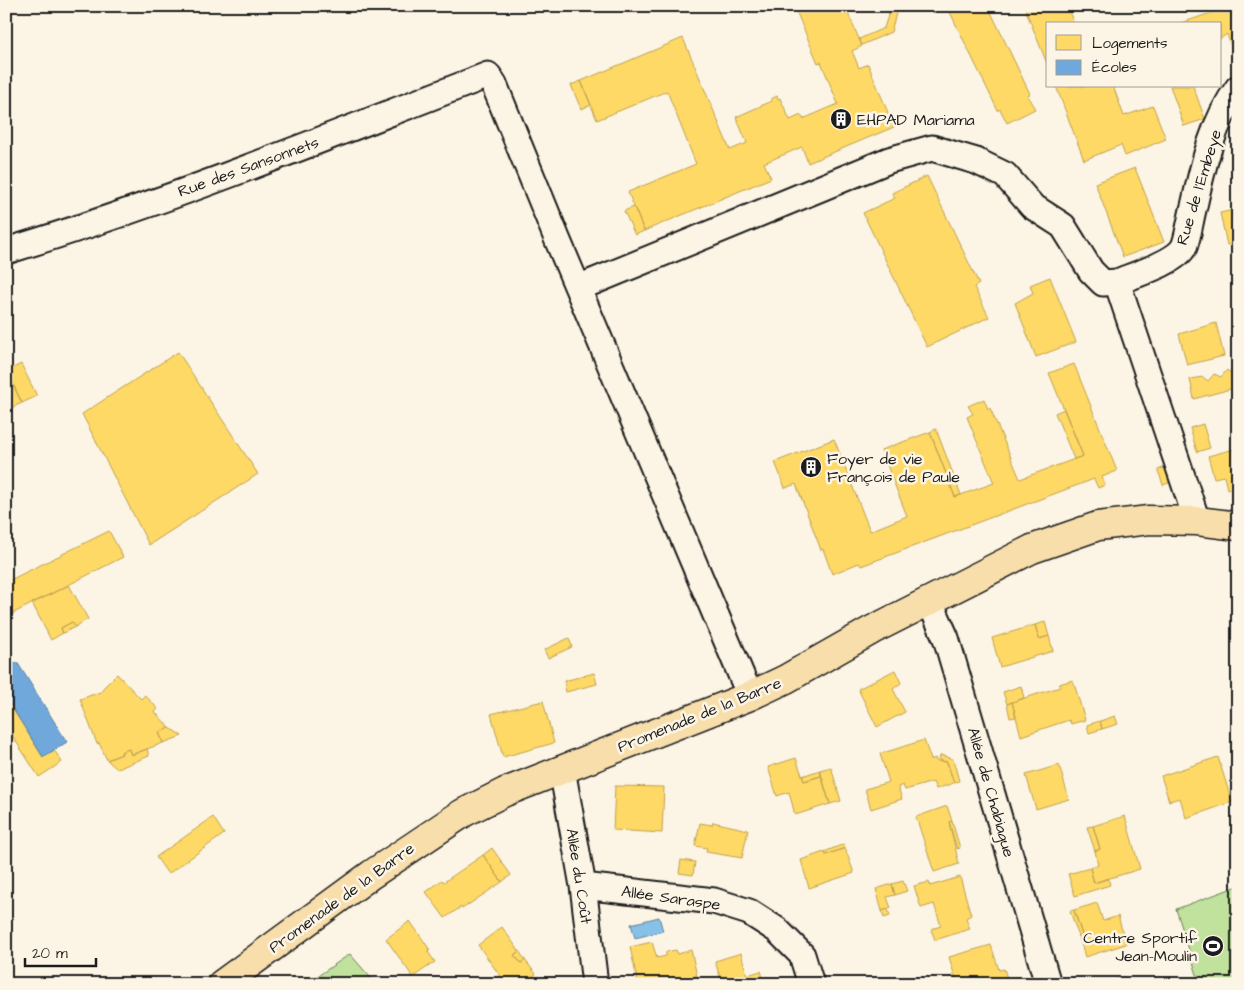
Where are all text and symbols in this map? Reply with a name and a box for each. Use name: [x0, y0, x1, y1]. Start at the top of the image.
legend: [1046, 22, 1222, 88]
text: Logements: [1092, 33, 1168, 55]
text: Écoles: [1092, 57, 1137, 78]
building icon: EHPAD Mariama: [829, 107, 853, 131]
place label: EHPAD Mariama: [857, 109, 975, 131]
street label: Rue de l'Embeye: [1171, 126, 1228, 248]
street label: Rue des Sansonnets: [175, 131, 322, 203]
place label: Foyer de vie François de Paule: [827, 448, 960, 488]
building icon: Foyer de vie François de Paule: [799, 455, 823, 479]
street label: Promenade de la Barre: [614, 672, 785, 758]
street label: Allée de Chabiague: [961, 725, 1020, 860]
street label: Allée du Coût: [561, 827, 598, 926]
street label: Promenade de la Barre: [264, 837, 419, 958]
street label: Allée Saraspe: [620, 880, 722, 916]
place label: Centre Sportif Jean-Moulin: [1083, 927, 1198, 967]
sports icon: Centre Sportif Jean-Moulin: [1201, 934, 1225, 958]
scale bar: [25, 935, 96, 967]
text: 20 m: [32, 943, 68, 964]

